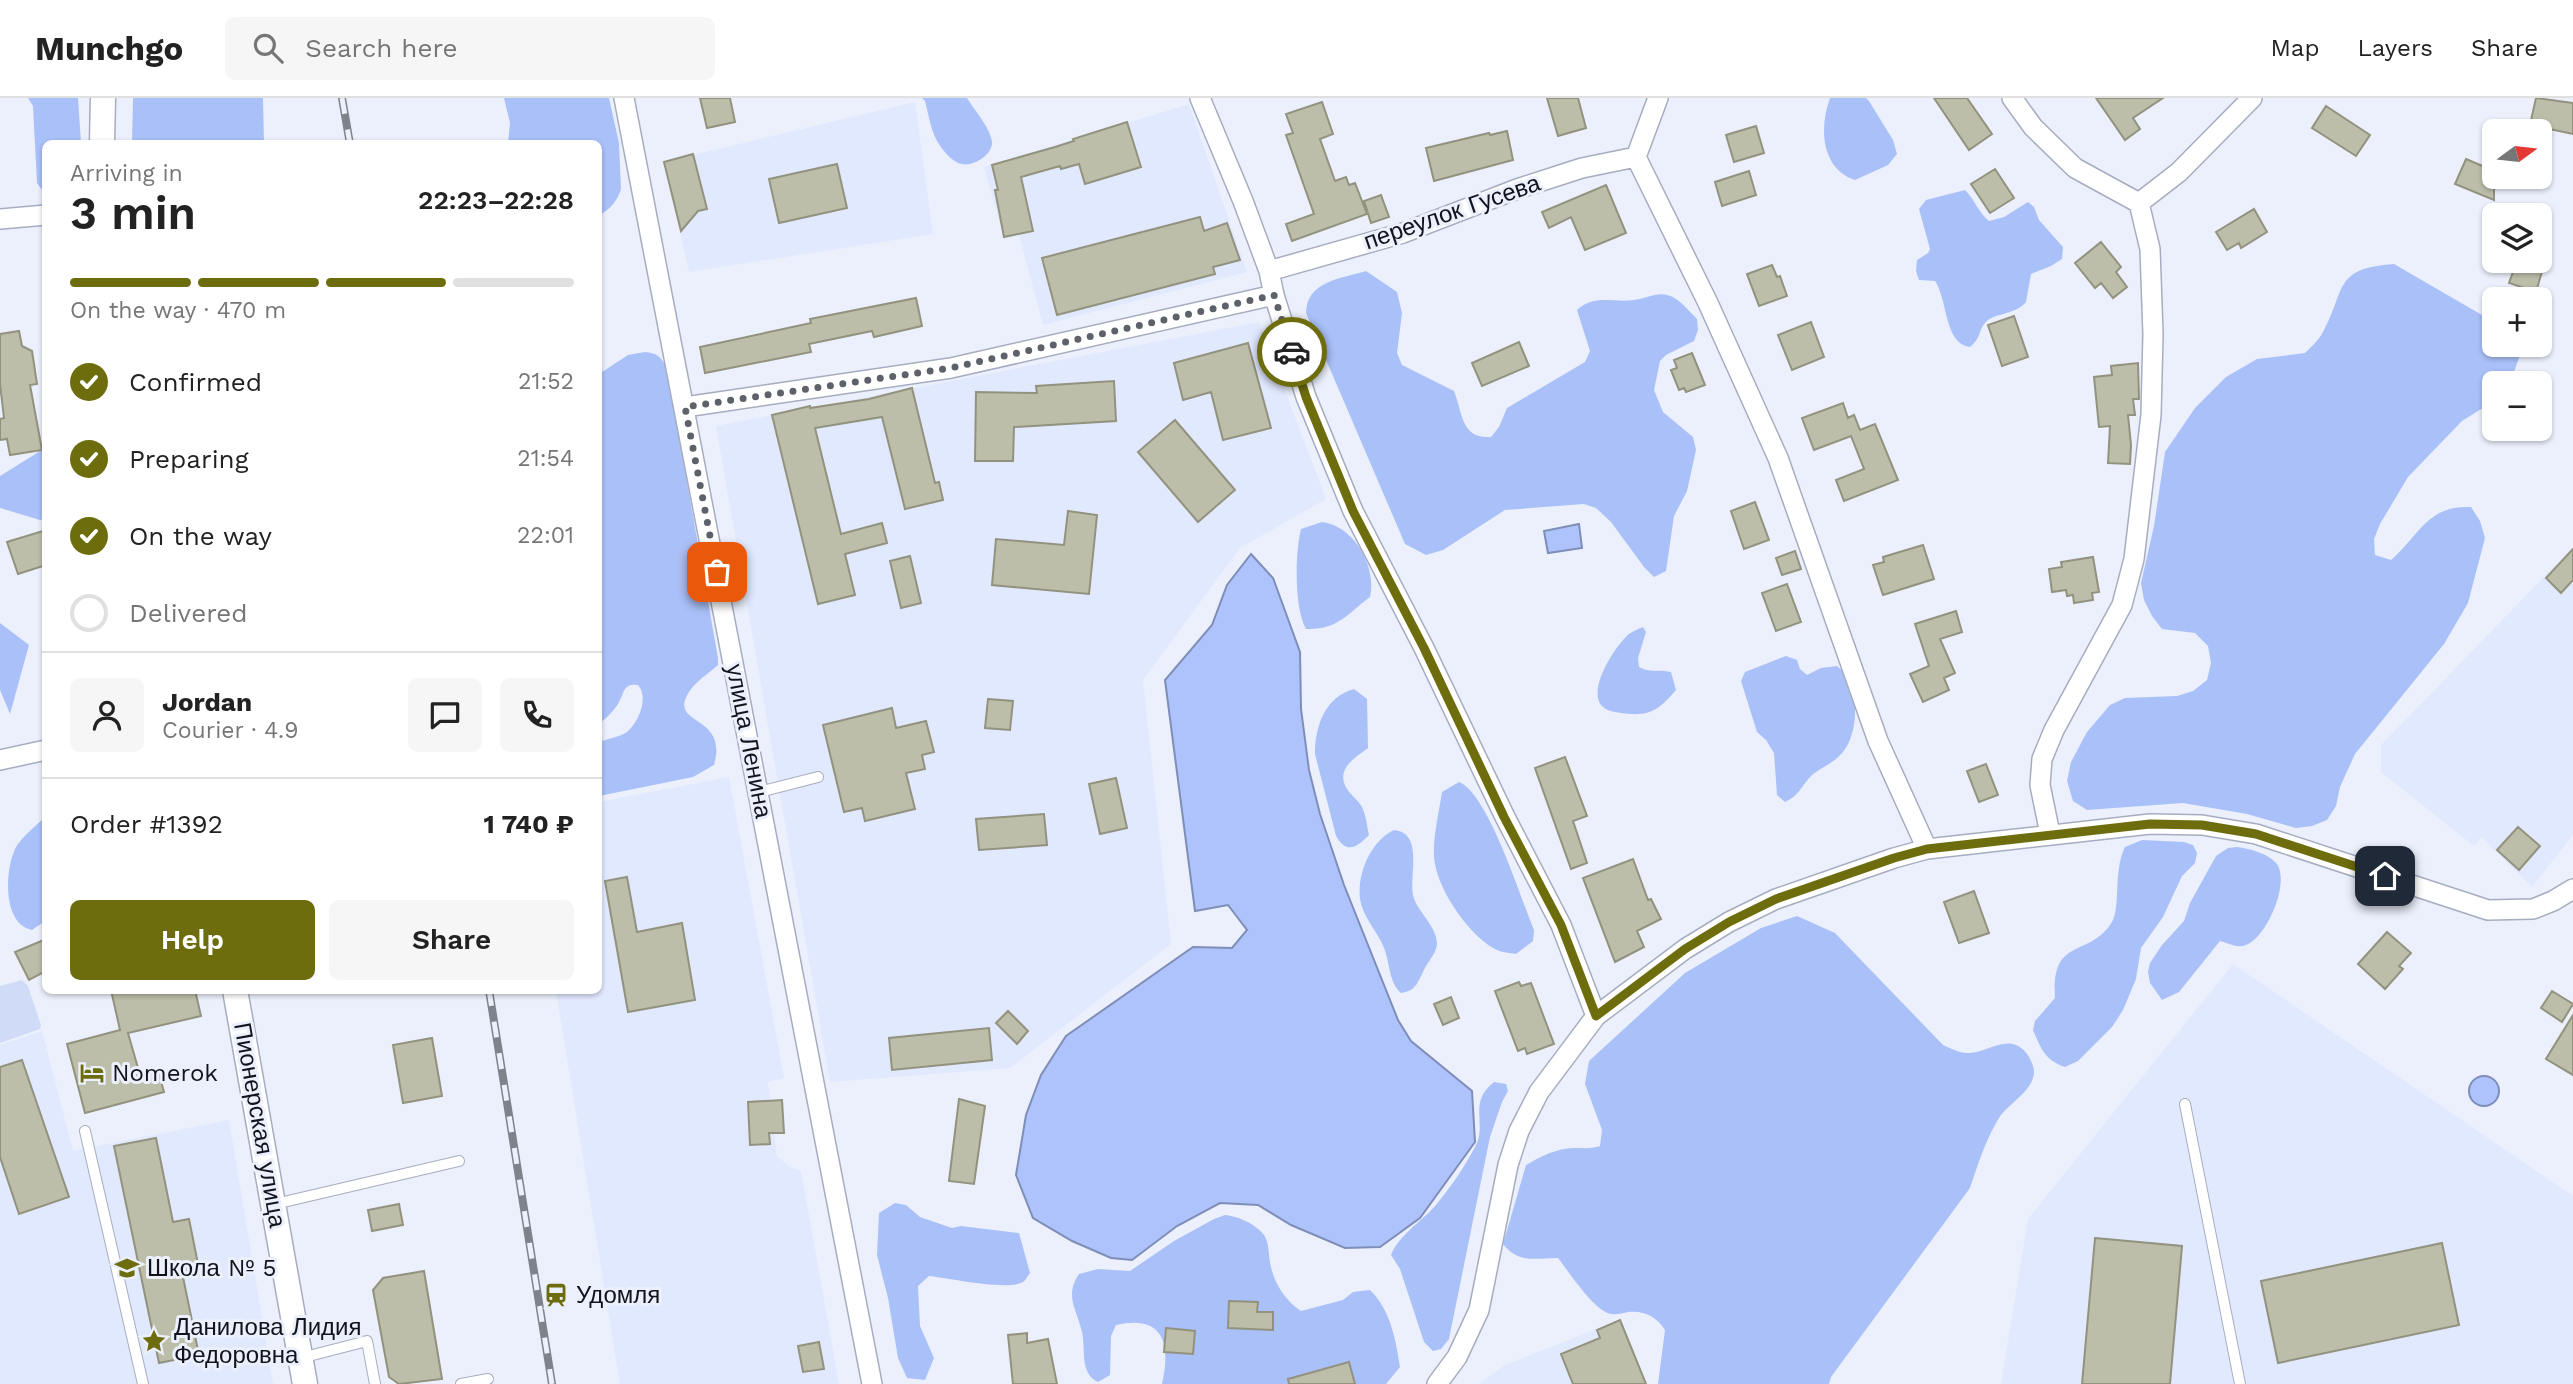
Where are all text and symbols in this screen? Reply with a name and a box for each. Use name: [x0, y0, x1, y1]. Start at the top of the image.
search box: [225, 17, 715, 80]
text: Munchgo: [35, 29, 183, 68]
icon: search: [249, 29, 287, 67]
text: Search here: [305, 33, 458, 63]
text: Map: [2271, 34, 2319, 62]
text: Layers: [2357, 34, 2433, 62]
text: Share: [2471, 34, 2538, 62]
north arrow: [2482, 119, 2552, 189]
map controls: [2482, 119, 2552, 441]
text: Arriving in: [70, 160, 183, 187]
street label: переулок Гусева: [1360, 168, 1545, 255]
text: 22:23–22:28: [418, 185, 574, 215]
text: 3 min: [70, 186, 196, 240]
button: layers: [2482, 203, 2552, 273]
button: +: [2482, 287, 2552, 357]
text: On the way · 470 m: [70, 297, 286, 324]
courier: [1257, 317, 1327, 387]
icon: car: [1273, 333, 1311, 371]
icon: check: [70, 363, 108, 401]
text: Confirmed: [129, 367, 262, 397]
text: 21:52: [518, 368, 574, 395]
button: −: [2482, 371, 2552, 441]
icon: check: [70, 440, 108, 478]
text: Preparing: [129, 444, 249, 474]
text: 21:54: [517, 445, 574, 472]
icon: check: [70, 517, 108, 555]
text: On the way: [129, 521, 272, 551]
text: 22:01: [517, 522, 574, 549]
pin: [687, 542, 747, 602]
icon: bag: [698, 553, 736, 591]
text: Delivered: [129, 598, 248, 628]
street label: улица Ленина: [720, 662, 778, 821]
button: person: [70, 678, 144, 752]
button: chat: [408, 678, 482, 752]
button: phone: [500, 678, 574, 752]
text: Jordan: [162, 687, 252, 717]
text: Courier · 4.9: [162, 717, 298, 744]
text: Order #1392: [70, 809, 223, 839]
text: 1 740 ₽: [484, 809, 574, 839]
pin: [2355, 846, 2415, 906]
icon: home: [2366, 857, 2404, 895]
button: Help: [70, 900, 315, 980]
button: Share: [329, 900, 574, 980]
street label: Пионерская улица: [228, 1020, 292, 1230]
hotel icon: Nomerok: [78, 1059, 106, 1087]
place label: Nomerok: [112, 1059, 218, 1087]
school or university icon: Школа № 5: [113, 1254, 141, 1282]
place label: Школа № 5: [147, 1254, 277, 1282]
station icon: Удомля: [542, 1281, 570, 1309]
place label: Удомля: [576, 1281, 660, 1309]
place label: Данилова Лидия Федоровна: [174, 1313, 361, 1369]
place icon: Данилова Лидия Федоровна: [140, 1327, 168, 1355]

